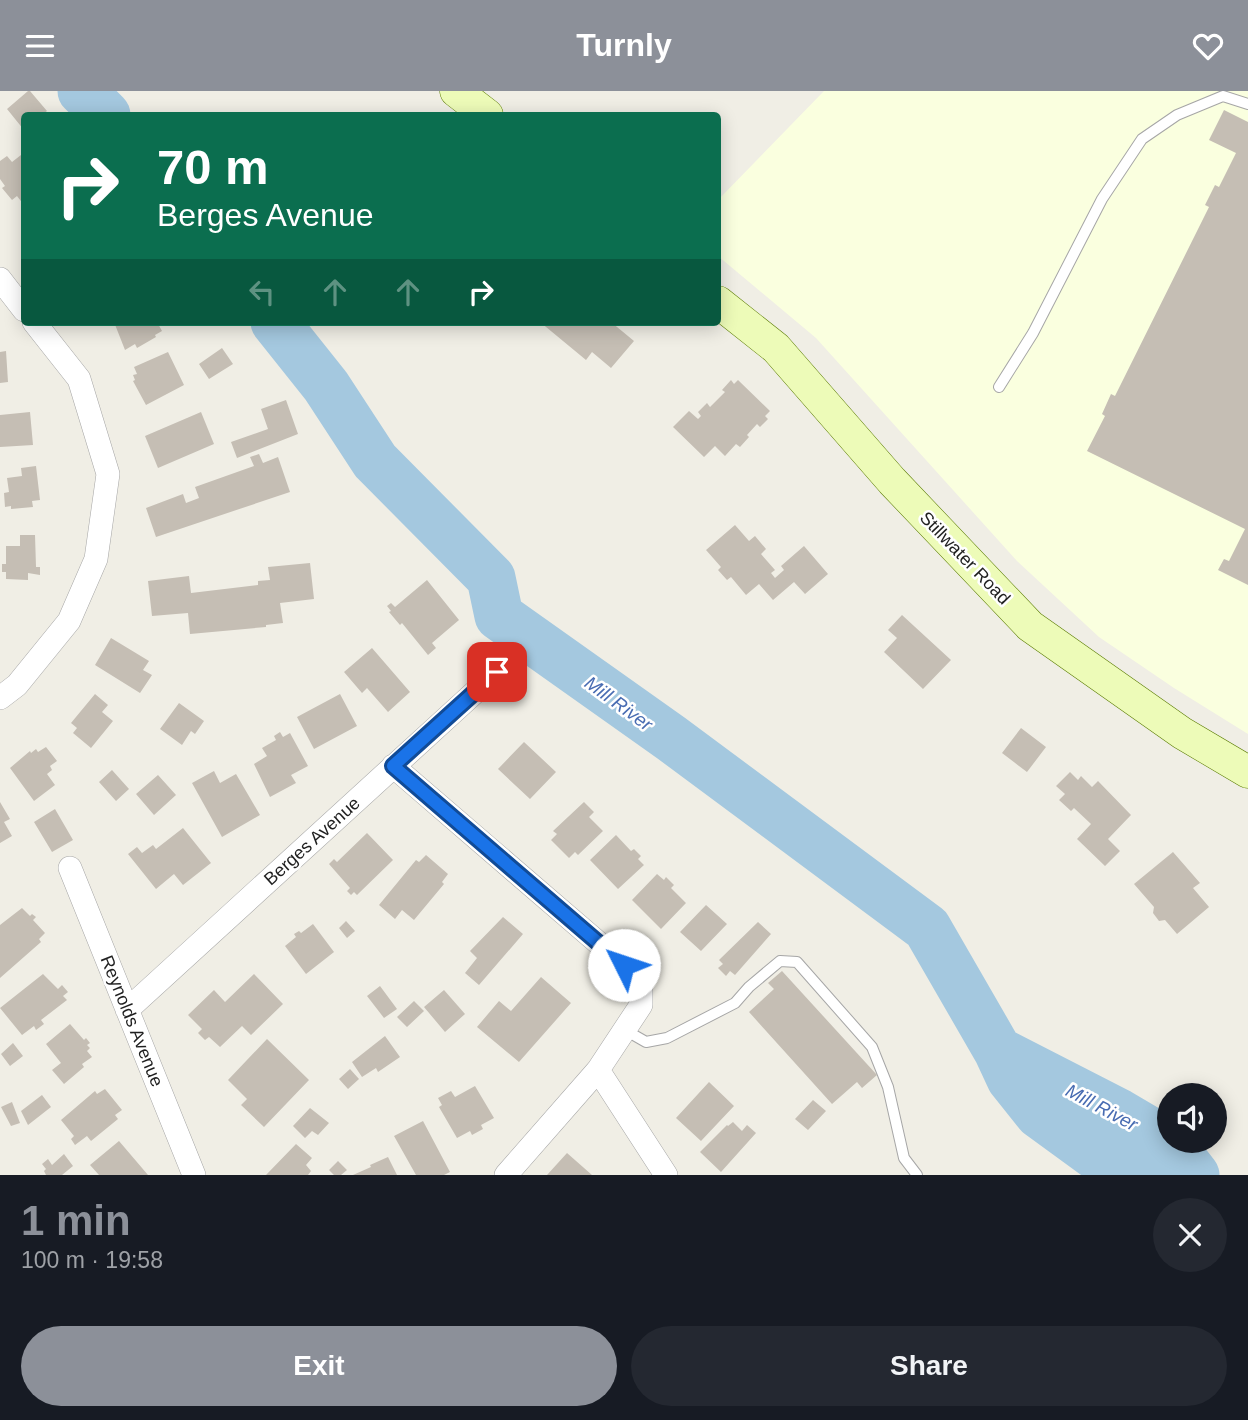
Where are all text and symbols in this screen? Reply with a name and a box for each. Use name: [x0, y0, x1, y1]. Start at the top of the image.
icon: menu: [21, 27, 59, 65]
text: Turnly: [576, 27, 672, 63]
icon: heart: [1189, 27, 1227, 65]
icon: right: [42, 140, 133, 231]
text: 70 m: [157, 140, 269, 194]
text: Berges Avenue: [157, 197, 373, 233]
icon: left: [243, 273, 281, 311]
icon: ahead: [316, 273, 354, 311]
icon: ahead: [389, 273, 427, 311]
icon: right: [462, 273, 500, 311]
street label: Stillwater Road: [916, 508, 1014, 608]
pin: [467, 642, 527, 702]
icon: arrive: [478, 653, 516, 691]
water label: Mill River: [581, 672, 657, 735]
street label: Berges Avenue: [260, 793, 364, 889]
position arrow: [587, 928, 661, 1002]
street label: Reynolds Avenue: [97, 952, 167, 1090]
water label: Mill River: [1062, 1080, 1142, 1135]
map controls: [1157, 1083, 1227, 1153]
button: sound: [1157, 1083, 1227, 1153]
text: 1 min: [21, 1197, 131, 1244]
button: close: [1153, 1198, 1227, 1272]
text: 100 m · 19:58: [21, 1247, 163, 1273]
button: Exit: [21, 1326, 617, 1406]
button: Share: [631, 1326, 1227, 1406]

